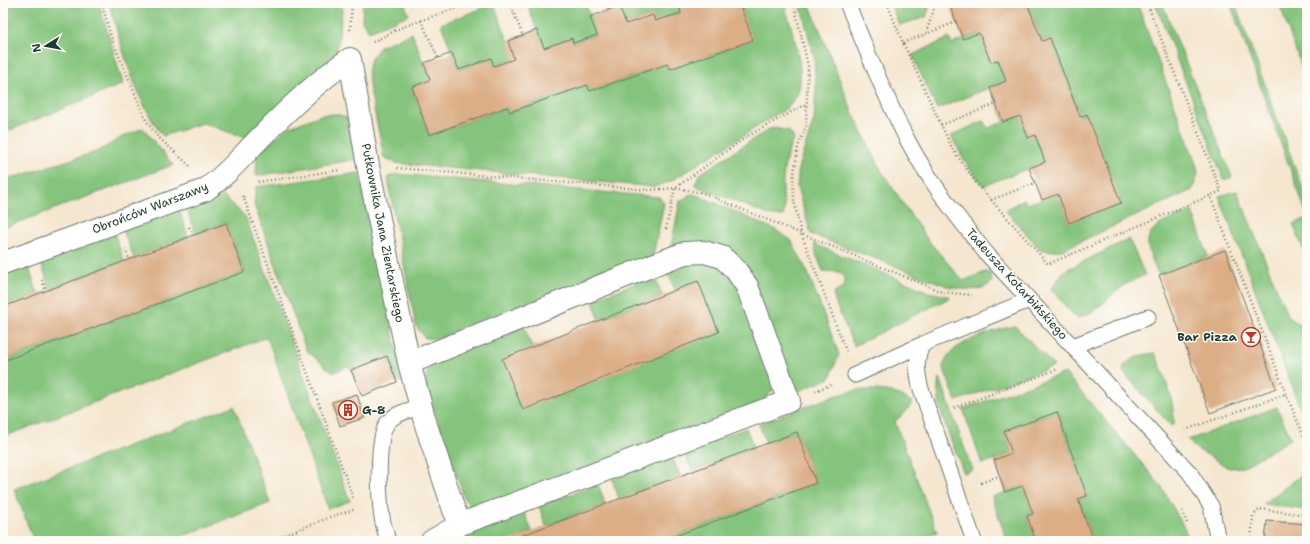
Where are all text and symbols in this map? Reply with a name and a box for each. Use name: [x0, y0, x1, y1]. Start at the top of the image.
north arrow: [26, 26, 66, 66]
text: N: [28, 42, 45, 54]
street label: Pułkownika Jana Zientarskiego: [358, 142, 408, 324]
street label: Obrońców Warszawy: [90, 178, 210, 238]
street label: Tadeusza Kotarbińskiego: [963, 225, 1071, 343]
bar icon: Bar Pizza: [1240, 326, 1262, 348]
place label: Bar Pizza: [1177, 329, 1238, 345]
building icon: G-8: [337, 399, 359, 421]
place label: G-8: [362, 402, 385, 418]

